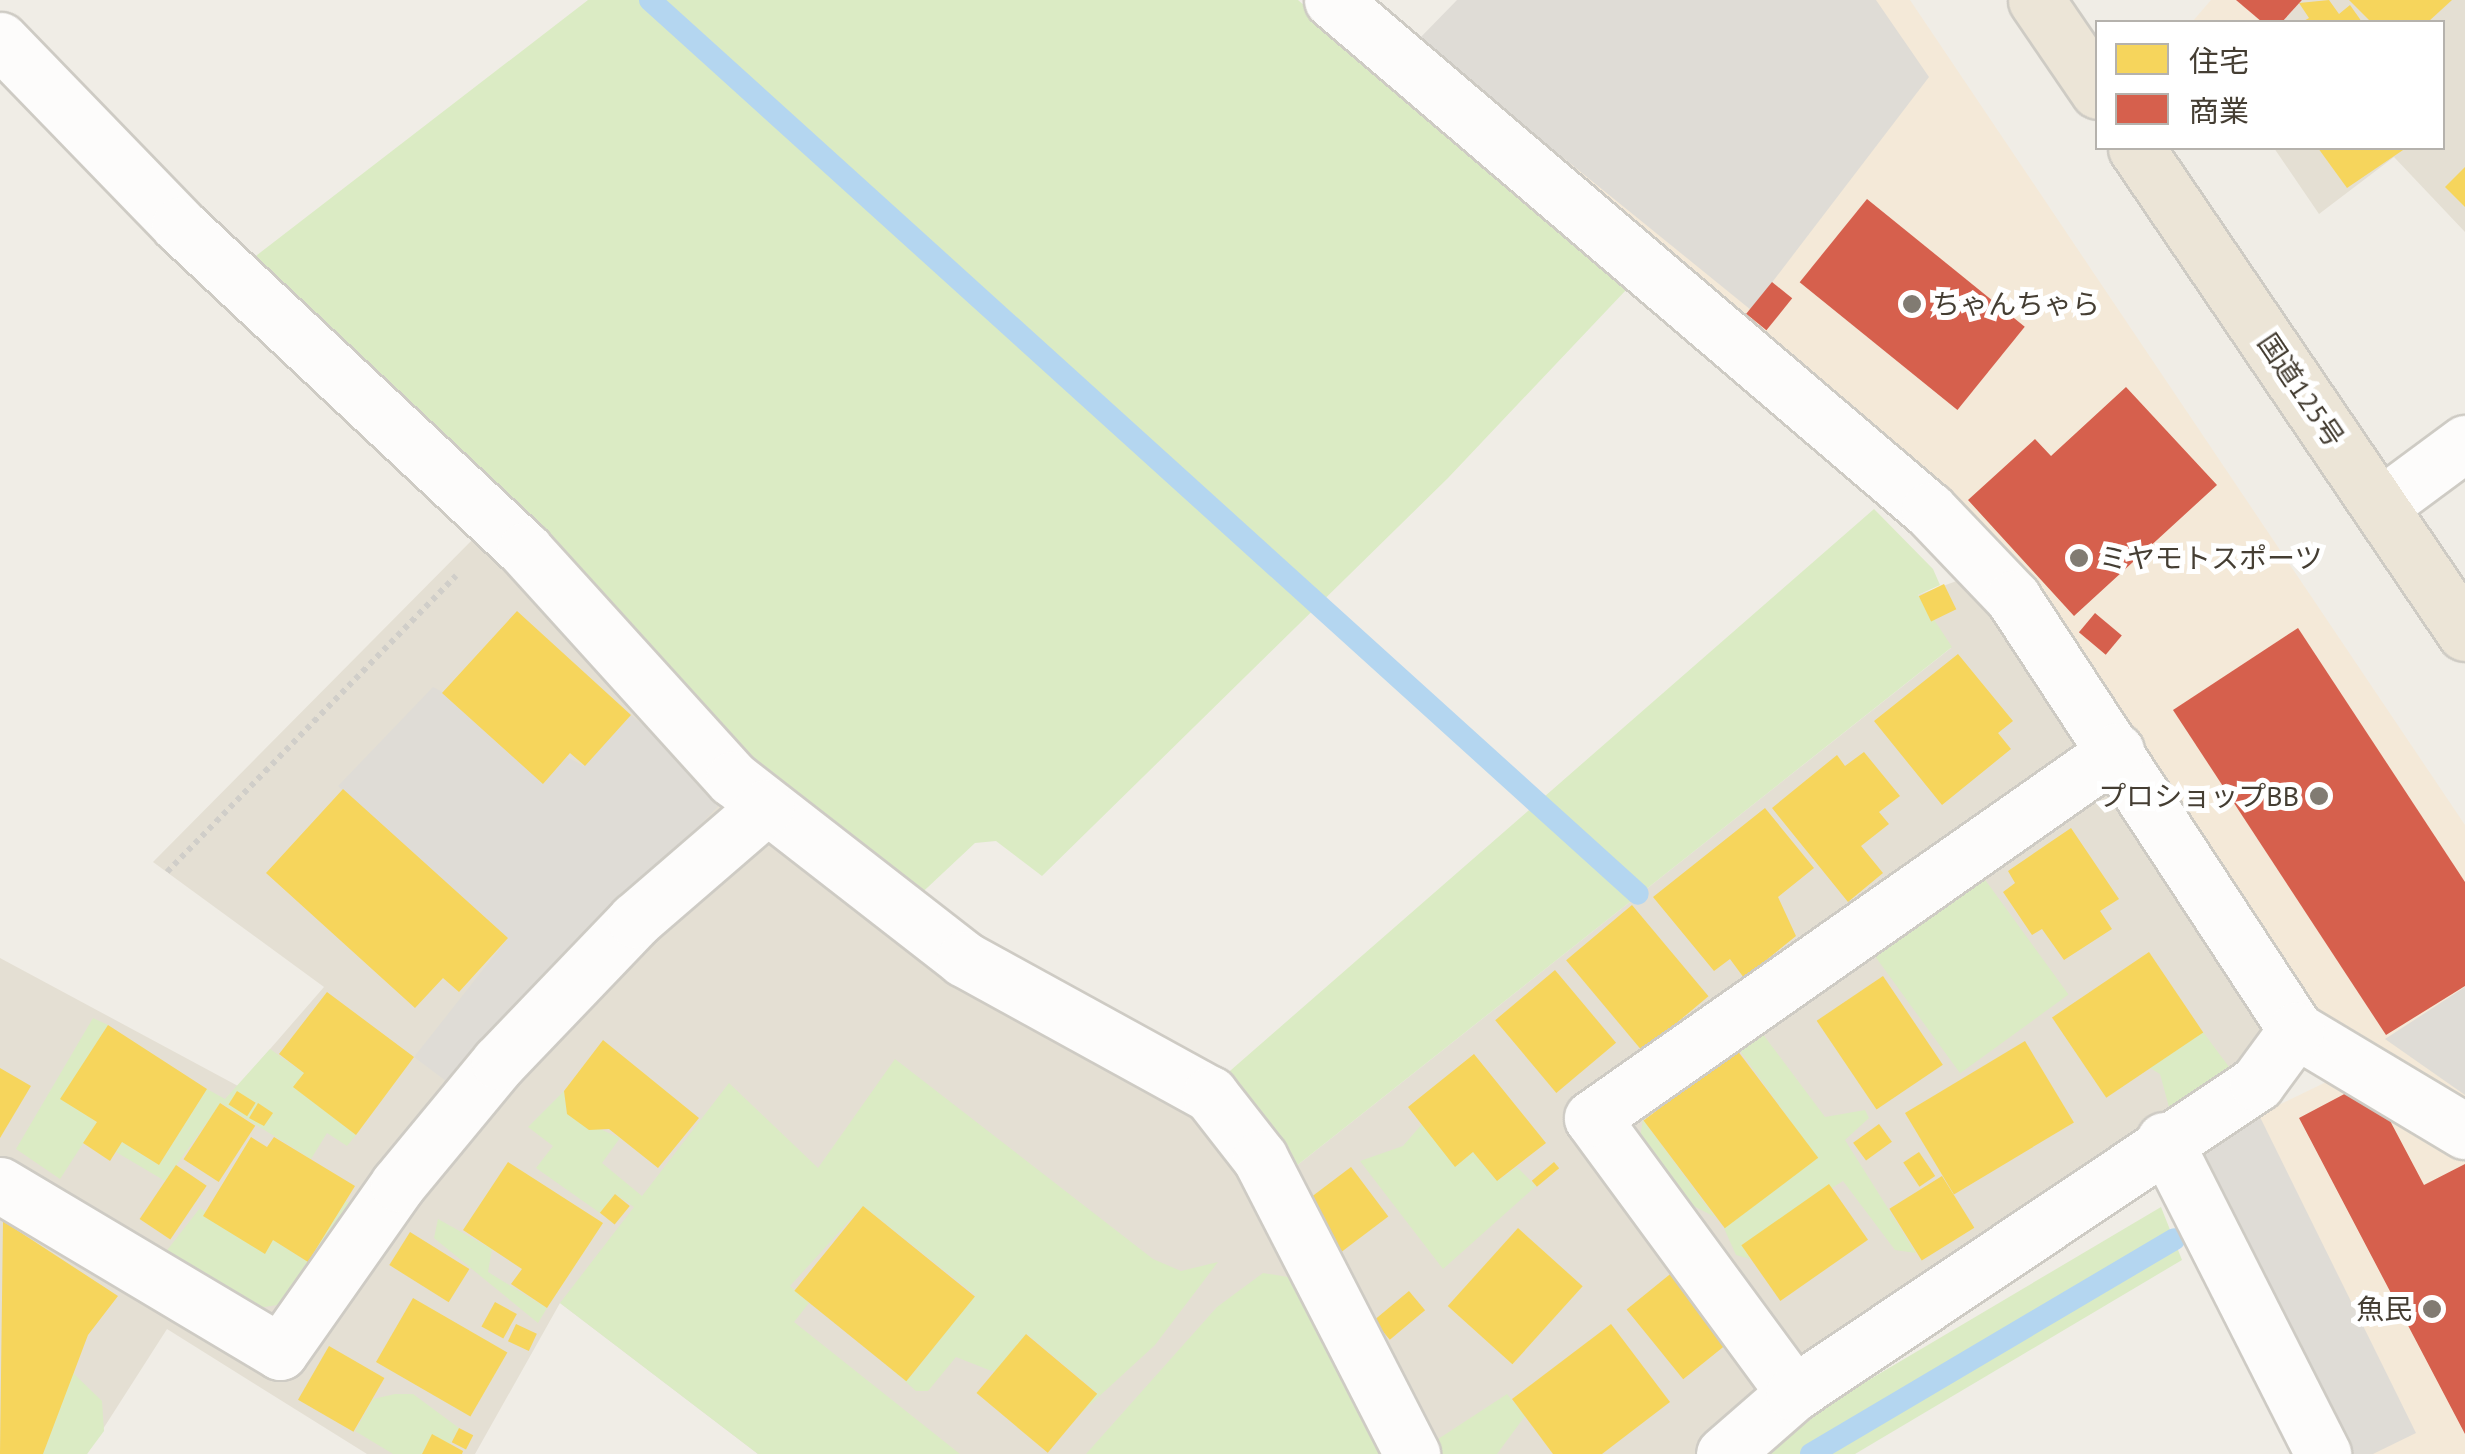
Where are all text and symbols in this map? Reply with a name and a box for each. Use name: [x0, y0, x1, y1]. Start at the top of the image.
legend: [2095, 20, 2445, 150]
text: 住宅: [2189, 41, 2249, 80]
text: 商業: [2189, 91, 2249, 130]
place label: ちゃんちゃら: [1932, 287, 2100, 321]
marker: ちゃんちゃら: [1901, 293, 1923, 315]
street label: 国道125号: [2251, 327, 2351, 453]
place label: ミヤモトスポーツ: [2099, 541, 2323, 575]
marker: ミヤモトスポーツ: [2068, 547, 2090, 569]
place label: プロショップBB: [2098, 779, 2299, 813]
marker: プロショップBB: [2308, 785, 2330, 807]
place label: 魚民: [2356, 1292, 2412, 1326]
marker: 魚民: [2421, 1298, 2443, 1320]

